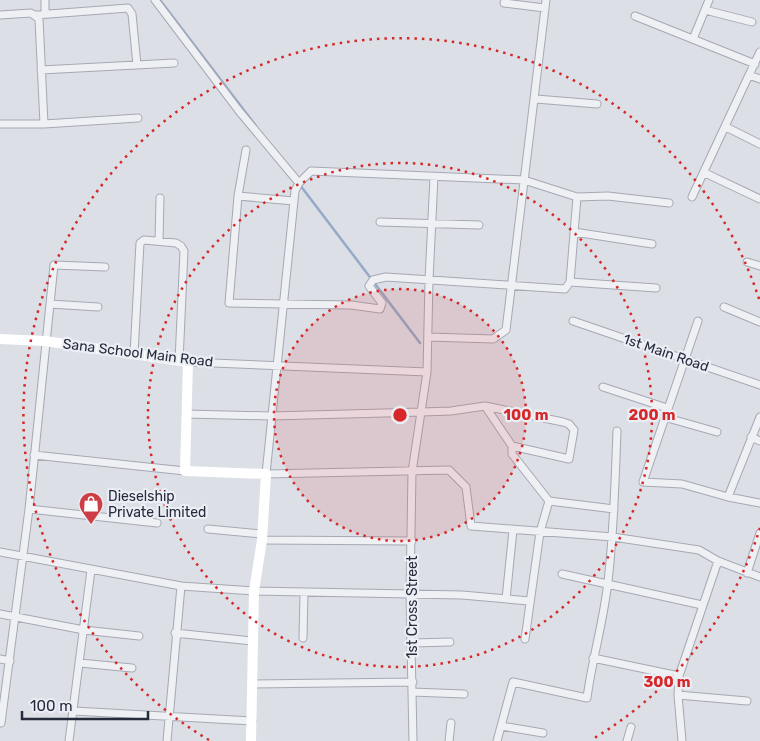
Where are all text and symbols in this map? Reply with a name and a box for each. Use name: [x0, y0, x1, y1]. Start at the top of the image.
street label: 1st Main Road: [621, 330, 711, 376]
street label: Sana School Main Road: [62, 335, 214, 371]
centre of rings: [391, 406, 409, 424]
text: 100 m: [504, 406, 548, 424]
text: 200 m: [628, 406, 676, 424]
place label: Dieselship Private Limited: [108, 488, 206, 521]
shop icon: Dieselship Private Limited: [78, 491, 104, 525]
street label: 1st Cross Street: [404, 555, 421, 658]
text: 300 m: [643, 673, 691, 691]
scale bar: [22, 688, 149, 720]
text: 100 m: [30, 697, 72, 715]

